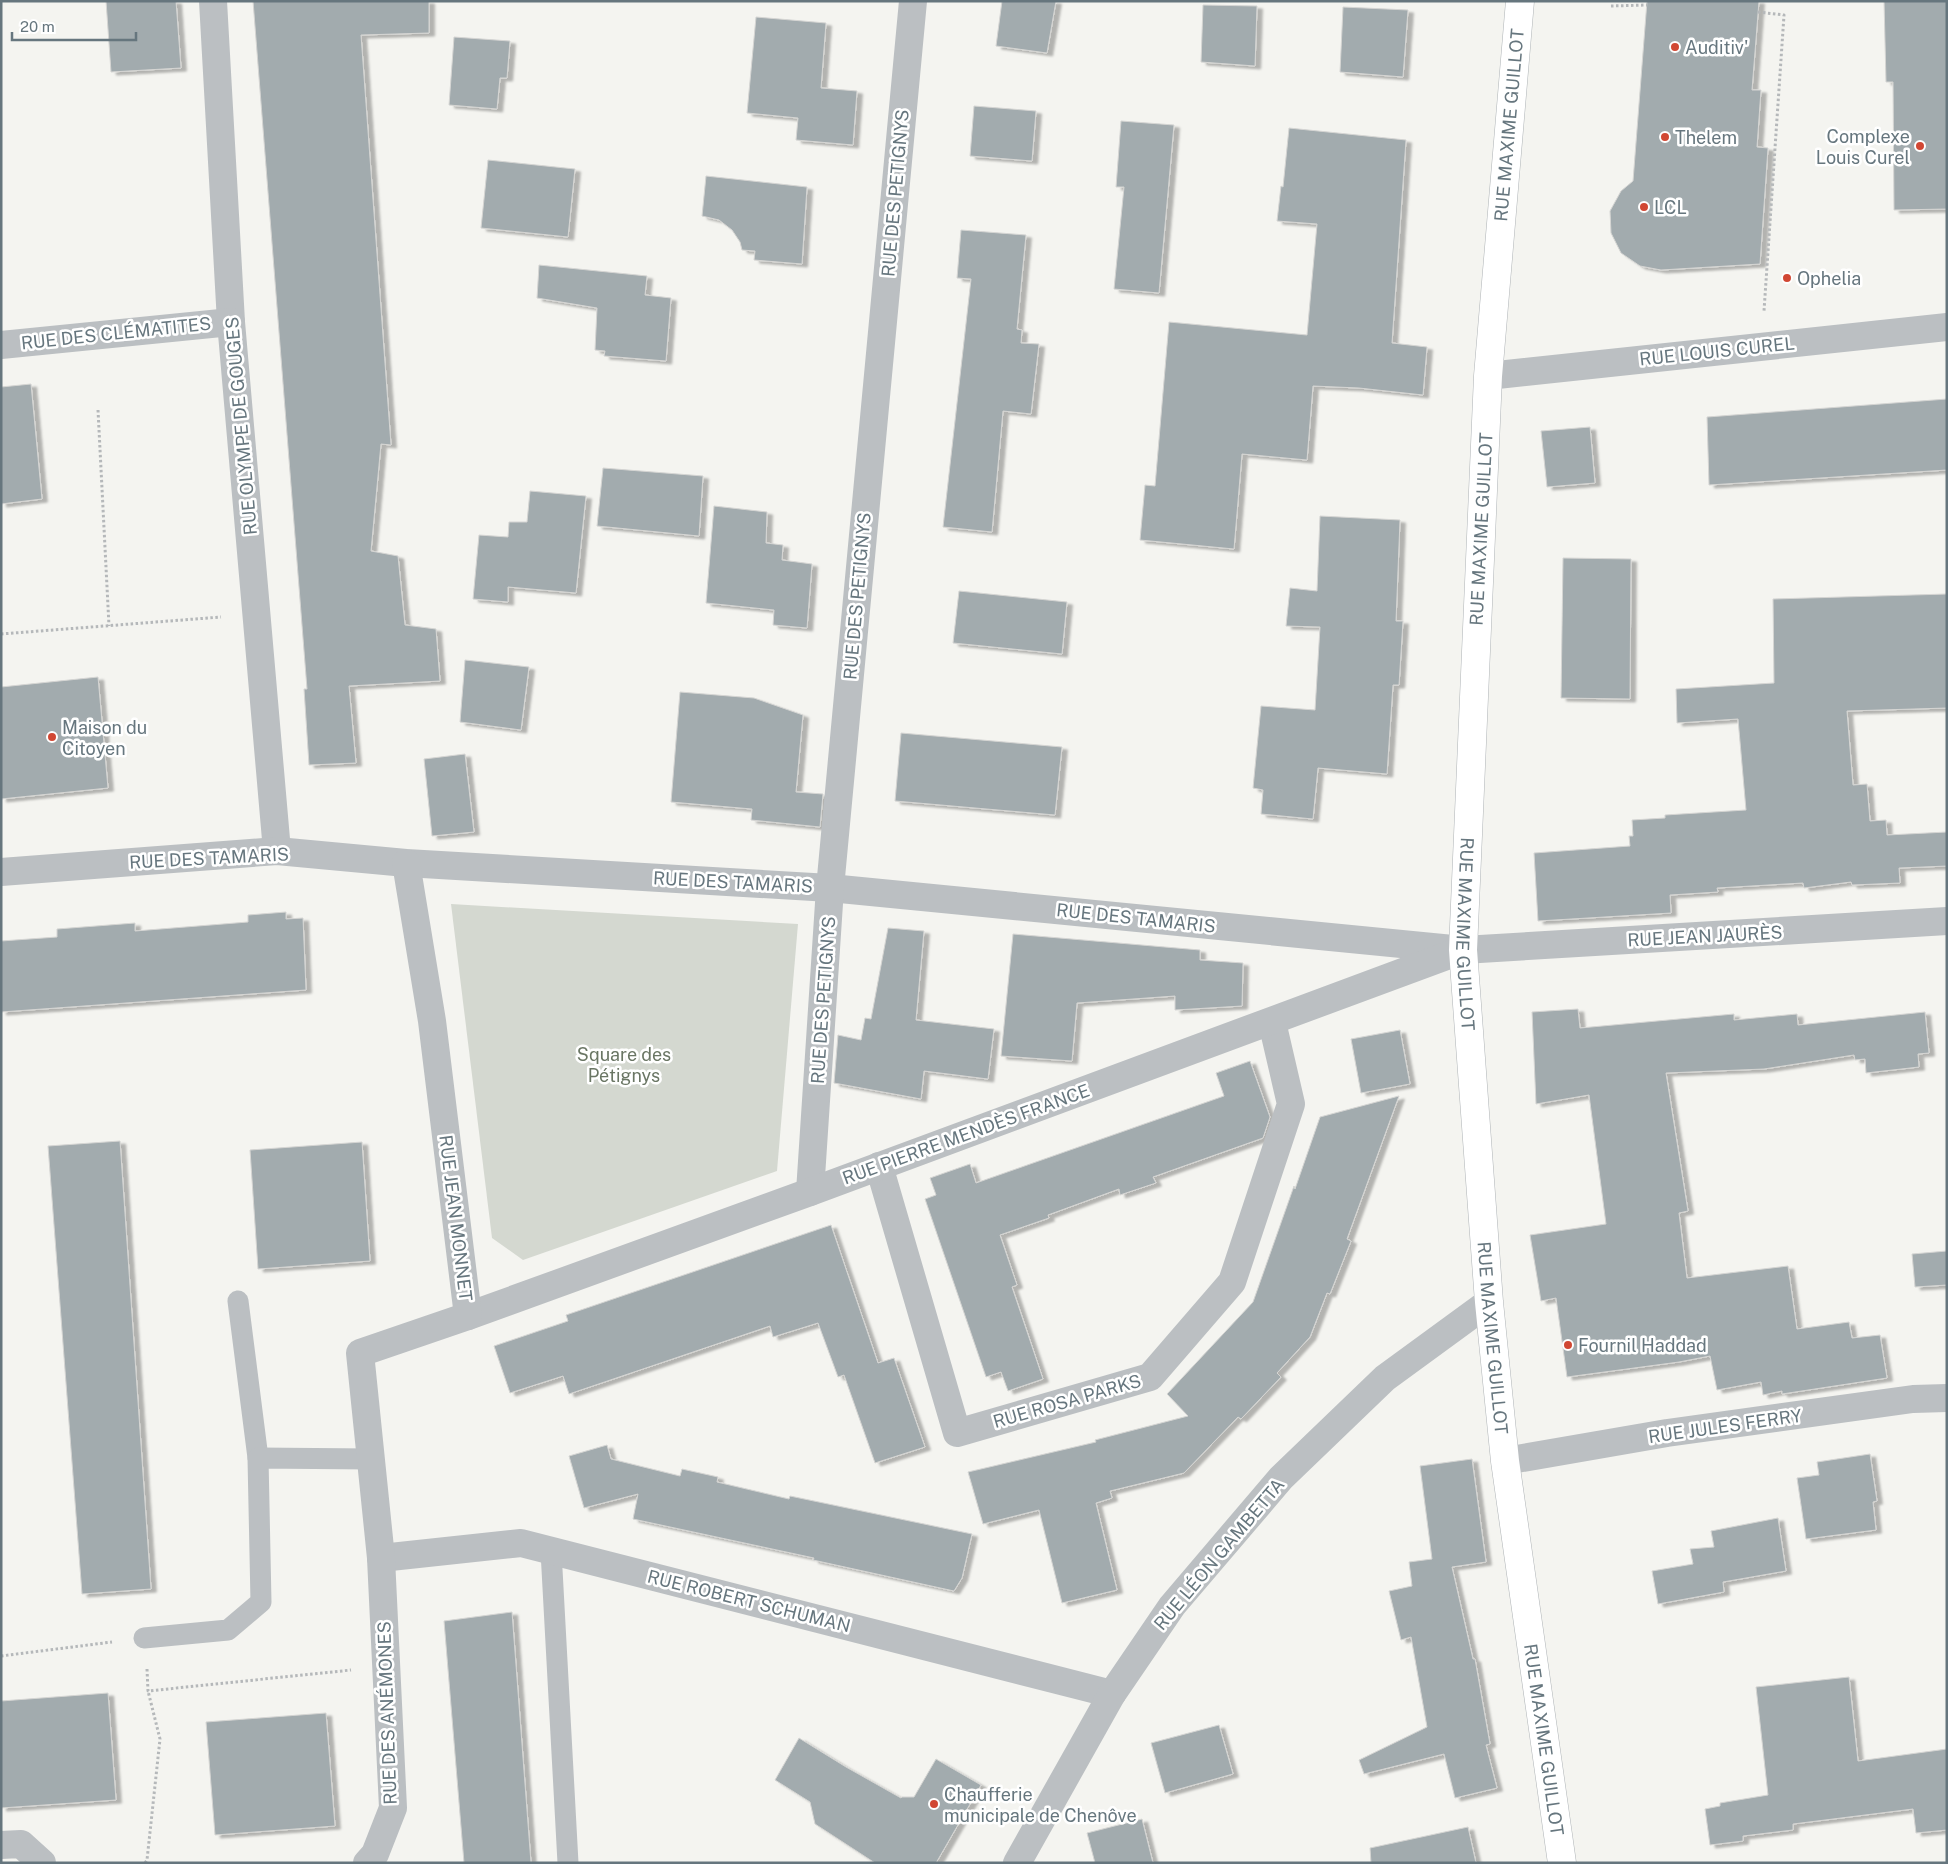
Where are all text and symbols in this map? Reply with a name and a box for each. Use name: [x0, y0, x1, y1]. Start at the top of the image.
scale bar: [12, 10, 136, 42]
text: 20 m: [20, 18, 55, 35]
street label: RUE MAXIME GUILLOT: [1490, 27, 1528, 222]
place label: Auditiv': [1685, 37, 1749, 58]
marker: Auditiv': [1669, 41, 1681, 53]
street label: RUE DES PETIGNYS: [877, 108, 913, 278]
place label: Complexe Louis Curel: [1816, 126, 1910, 168]
place label: Thelem: [1675, 127, 1737, 148]
marker: Thelem: [1659, 131, 1671, 143]
marker: Complexe Louis Curel: [1914, 140, 1926, 152]
place label: LCL: [1654, 197, 1687, 218]
marker: LCL: [1638, 201, 1650, 213]
place label: Ophelia: [1797, 268, 1861, 289]
marker: Ophelia: [1781, 272, 1793, 284]
street label: RUE DES CLÉMATITES: [20, 312, 212, 353]
street label: RUE OLYMPE DE GOUGES: [221, 316, 261, 536]
street label: RUE LOUIS CUREL: [1638, 332, 1796, 370]
street label: RUE MAXIME GUILLOT: [1465, 432, 1497, 626]
street label: RUE DES PETIGNYS: [839, 511, 875, 681]
place label: Maison du Citoyen: [62, 717, 147, 759]
marker: Maison du Citoyen: [46, 731, 58, 743]
street label: RUE MAXIME GUILLOT: [1452, 837, 1479, 1032]
street label: RUE DES TAMARIS: [129, 843, 289, 873]
street label: RUE DES TAMARIS: [653, 867, 813, 897]
street label: RUE DES TAMARIS: [1055, 899, 1217, 937]
street label: RUE DES PETIGNYS: [807, 916, 839, 1084]
street label: RUE JEAN JAURÈS: [1627, 920, 1783, 951]
park label: Square des Pétignys: [577, 1044, 671, 1086]
street label: RUE PIERRE MENDÈS FRANCE: [839, 1078, 1092, 1189]
street label: RUE JEAN MONNET: [435, 1134, 477, 1303]
street label: RUE MAXIME GUILLOT: [1474, 1241, 1513, 1436]
place label: Fournil Haddad: [1578, 1335, 1707, 1356]
marker: Fournil Haddad: [1562, 1339, 1574, 1351]
street label: RUE ROSA PARKS: [990, 1370, 1144, 1432]
street label: RUE JULES FERRY: [1647, 1405, 1803, 1447]
street label: RUE LÉON GAMBETTA: [1149, 1473, 1289, 1634]
street label: RUE ROBERT SCHUMAN: [645, 1566, 853, 1636]
street label: RUE DES ANÉMONES: [372, 1621, 401, 1805]
street label: RUE MAXIME GUILLOT: [1521, 1642, 1569, 1837]
place label: Chaufferie municipale de Chenôve: [944, 1784, 1137, 1826]
marker: Chaufferie municipale de Chenôve: [928, 1798, 940, 1810]

